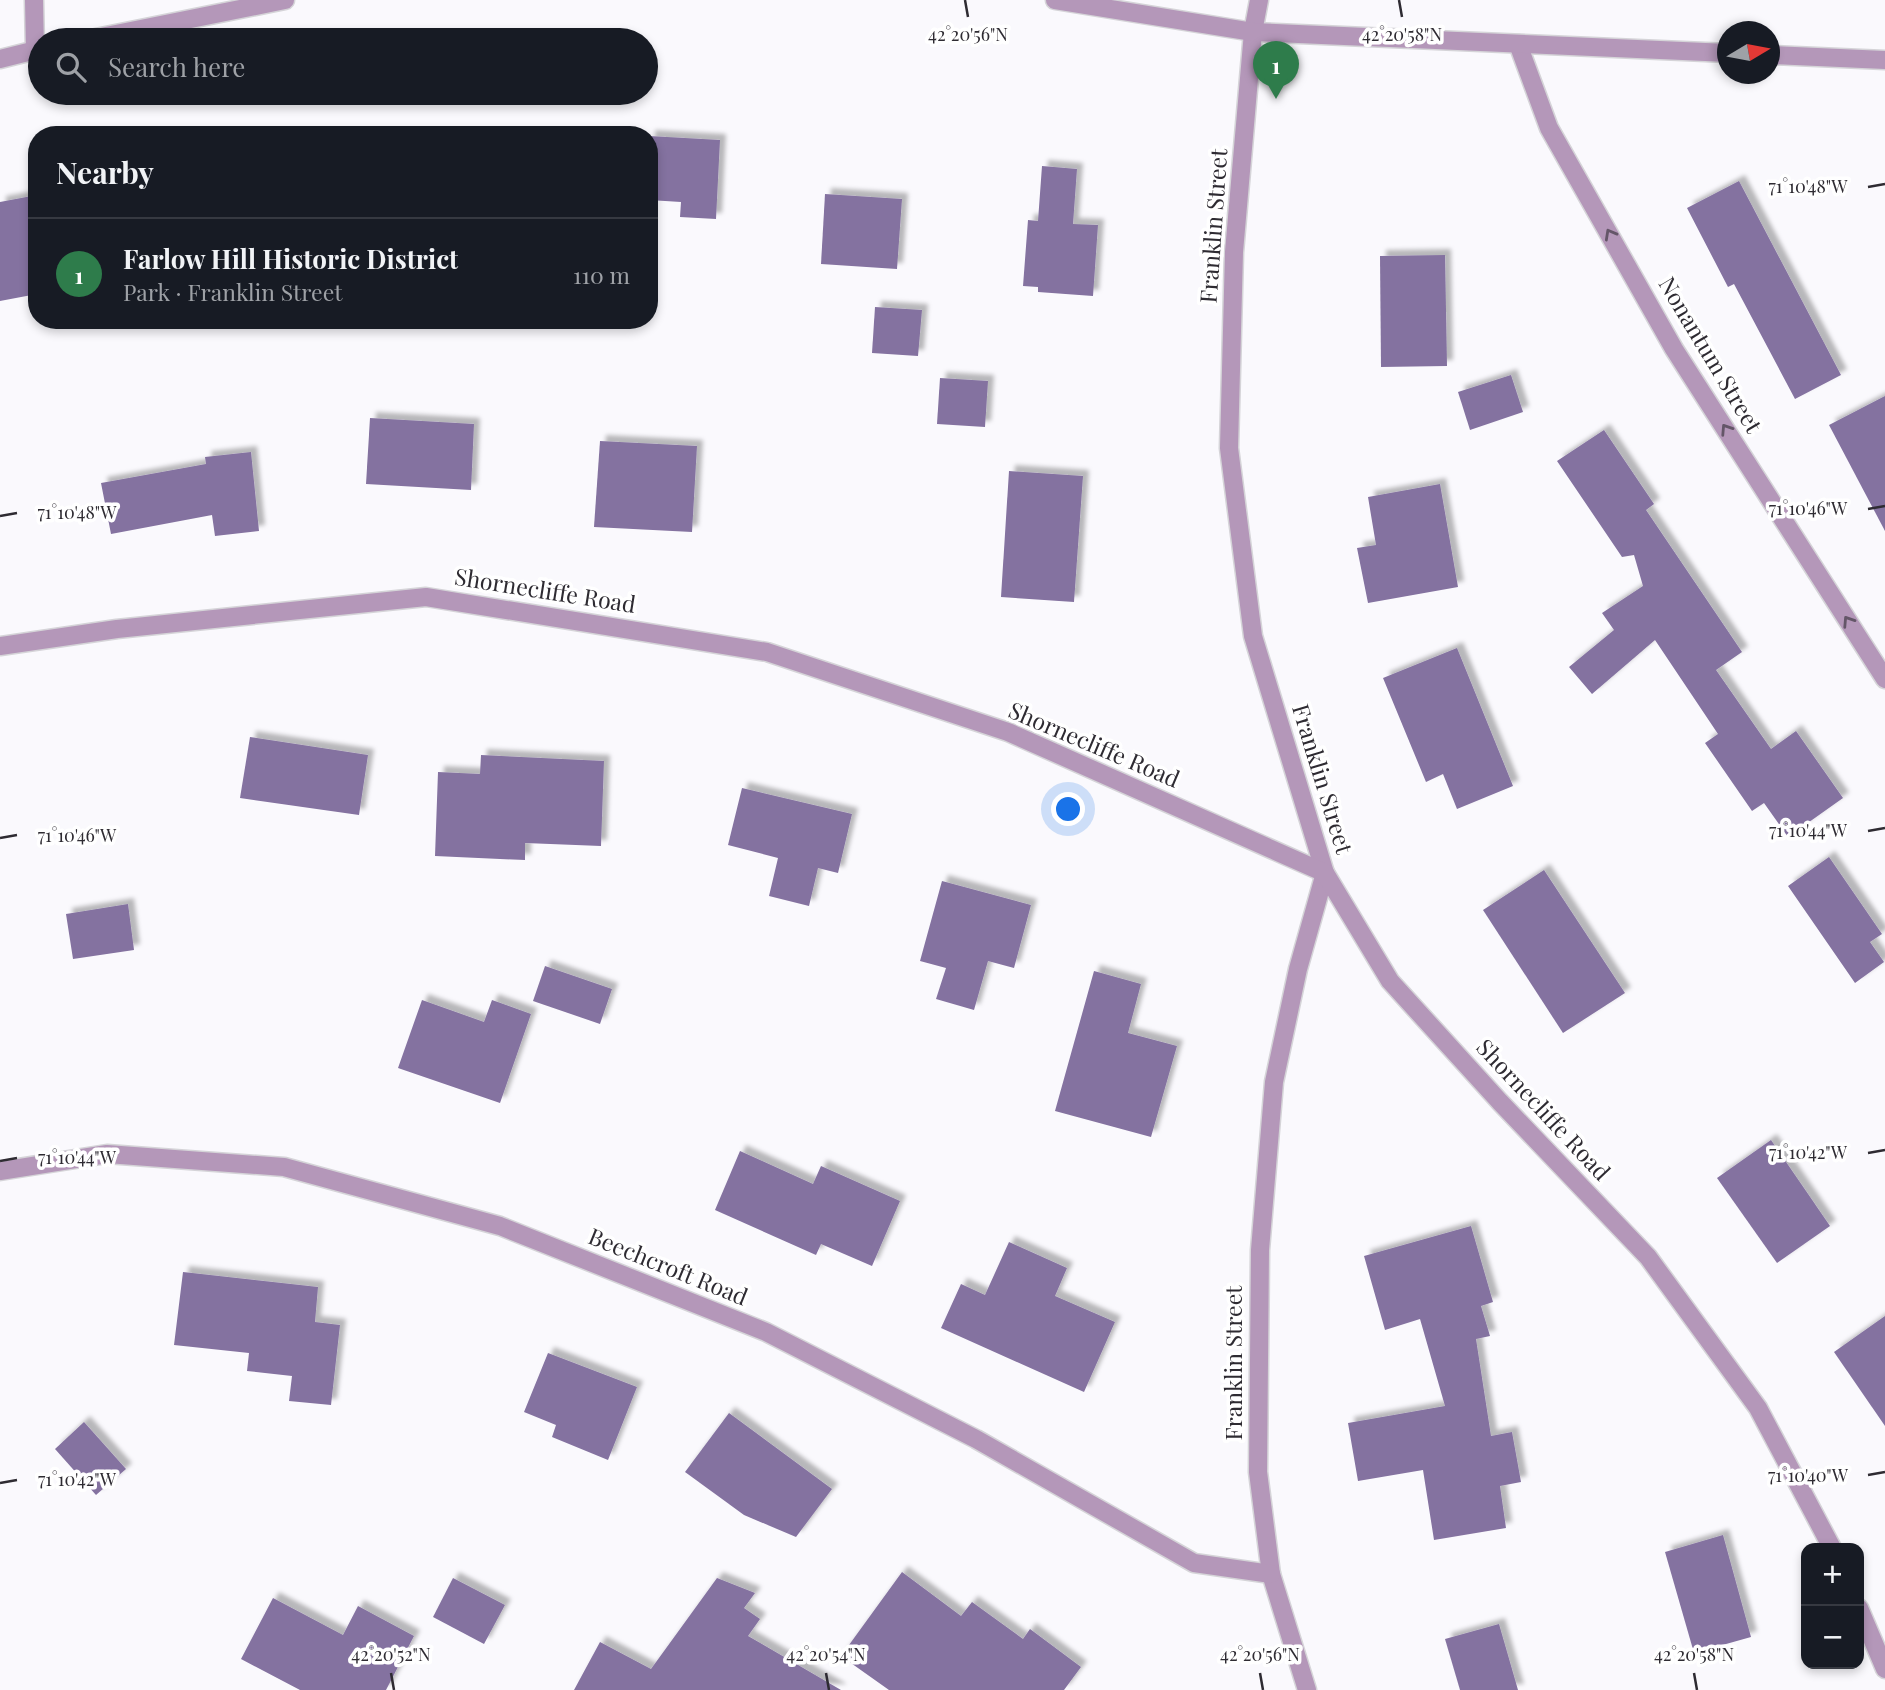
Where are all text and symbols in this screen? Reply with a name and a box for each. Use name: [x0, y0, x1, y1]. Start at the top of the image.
north arrow: [1717, 21, 1780, 84]
text: 42°20'56"N: [928, 22, 1008, 46]
text: 42°20'58"N: [1362, 22, 1442, 46]
search box: [28, 28, 658, 105]
pin: 1: [1253, 41, 1299, 99]
icon: search: [52, 48, 90, 86]
text: Search here: [108, 49, 245, 84]
street label: Franklin Street: [1192, 147, 1233, 304]
text: Nearby: [56, 152, 154, 192]
text: 71°10'48"W: [1769, 174, 1848, 198]
one-way arrow: [1605, 229, 1618, 242]
text: Farlow Hill Historic District: [123, 241, 458, 276]
text: 1: [75, 259, 83, 290]
text: 110 m: [573, 259, 630, 290]
street label: Nonantum Street: [1652, 270, 1771, 439]
text: Park · Franklin Street: [123, 276, 342, 307]
one-way arrow: [1721, 424, 1734, 437]
text: 71°10'46"W: [1769, 496, 1848, 520]
text: 71°10'48"W: [38, 500, 117, 524]
street label: Shornecliffe Road: [452, 560, 638, 619]
one-way arrow: [1844, 616, 1857, 629]
street label: Shornecliffe Road: [1004, 694, 1185, 794]
street label: Franklin Street: [1286, 700, 1361, 858]
your location: [1051, 792, 1085, 826]
text: 71°10'44"W: [1769, 818, 1848, 842]
text: 71°10'46"W: [38, 823, 117, 847]
street label: Shornecliffe Road: [1470, 1031, 1618, 1186]
text: 71°10'42"W: [1769, 1140, 1848, 1164]
text: 71°10'44"W: [38, 1145, 117, 1169]
street label: Beechcroft Road: [584, 1220, 753, 1312]
street label: Franklin Street: [1217, 1285, 1248, 1441]
text: 71°10'40"W: [1768, 1463, 1849, 1487]
text: 71°10'42"W: [38, 1467, 117, 1491]
map controls: [1801, 1543, 1864, 1669]
button: +: [1801, 1543, 1864, 1606]
button: −: [1801, 1606, 1864, 1669]
text: 42°20'52"N: [351, 1642, 431, 1666]
text: 42°20'54"N: [786, 1642, 866, 1666]
text: 42°20'56"N: [1220, 1642, 1300, 1666]
text: 42°20'58"N: [1654, 1642, 1734, 1666]

